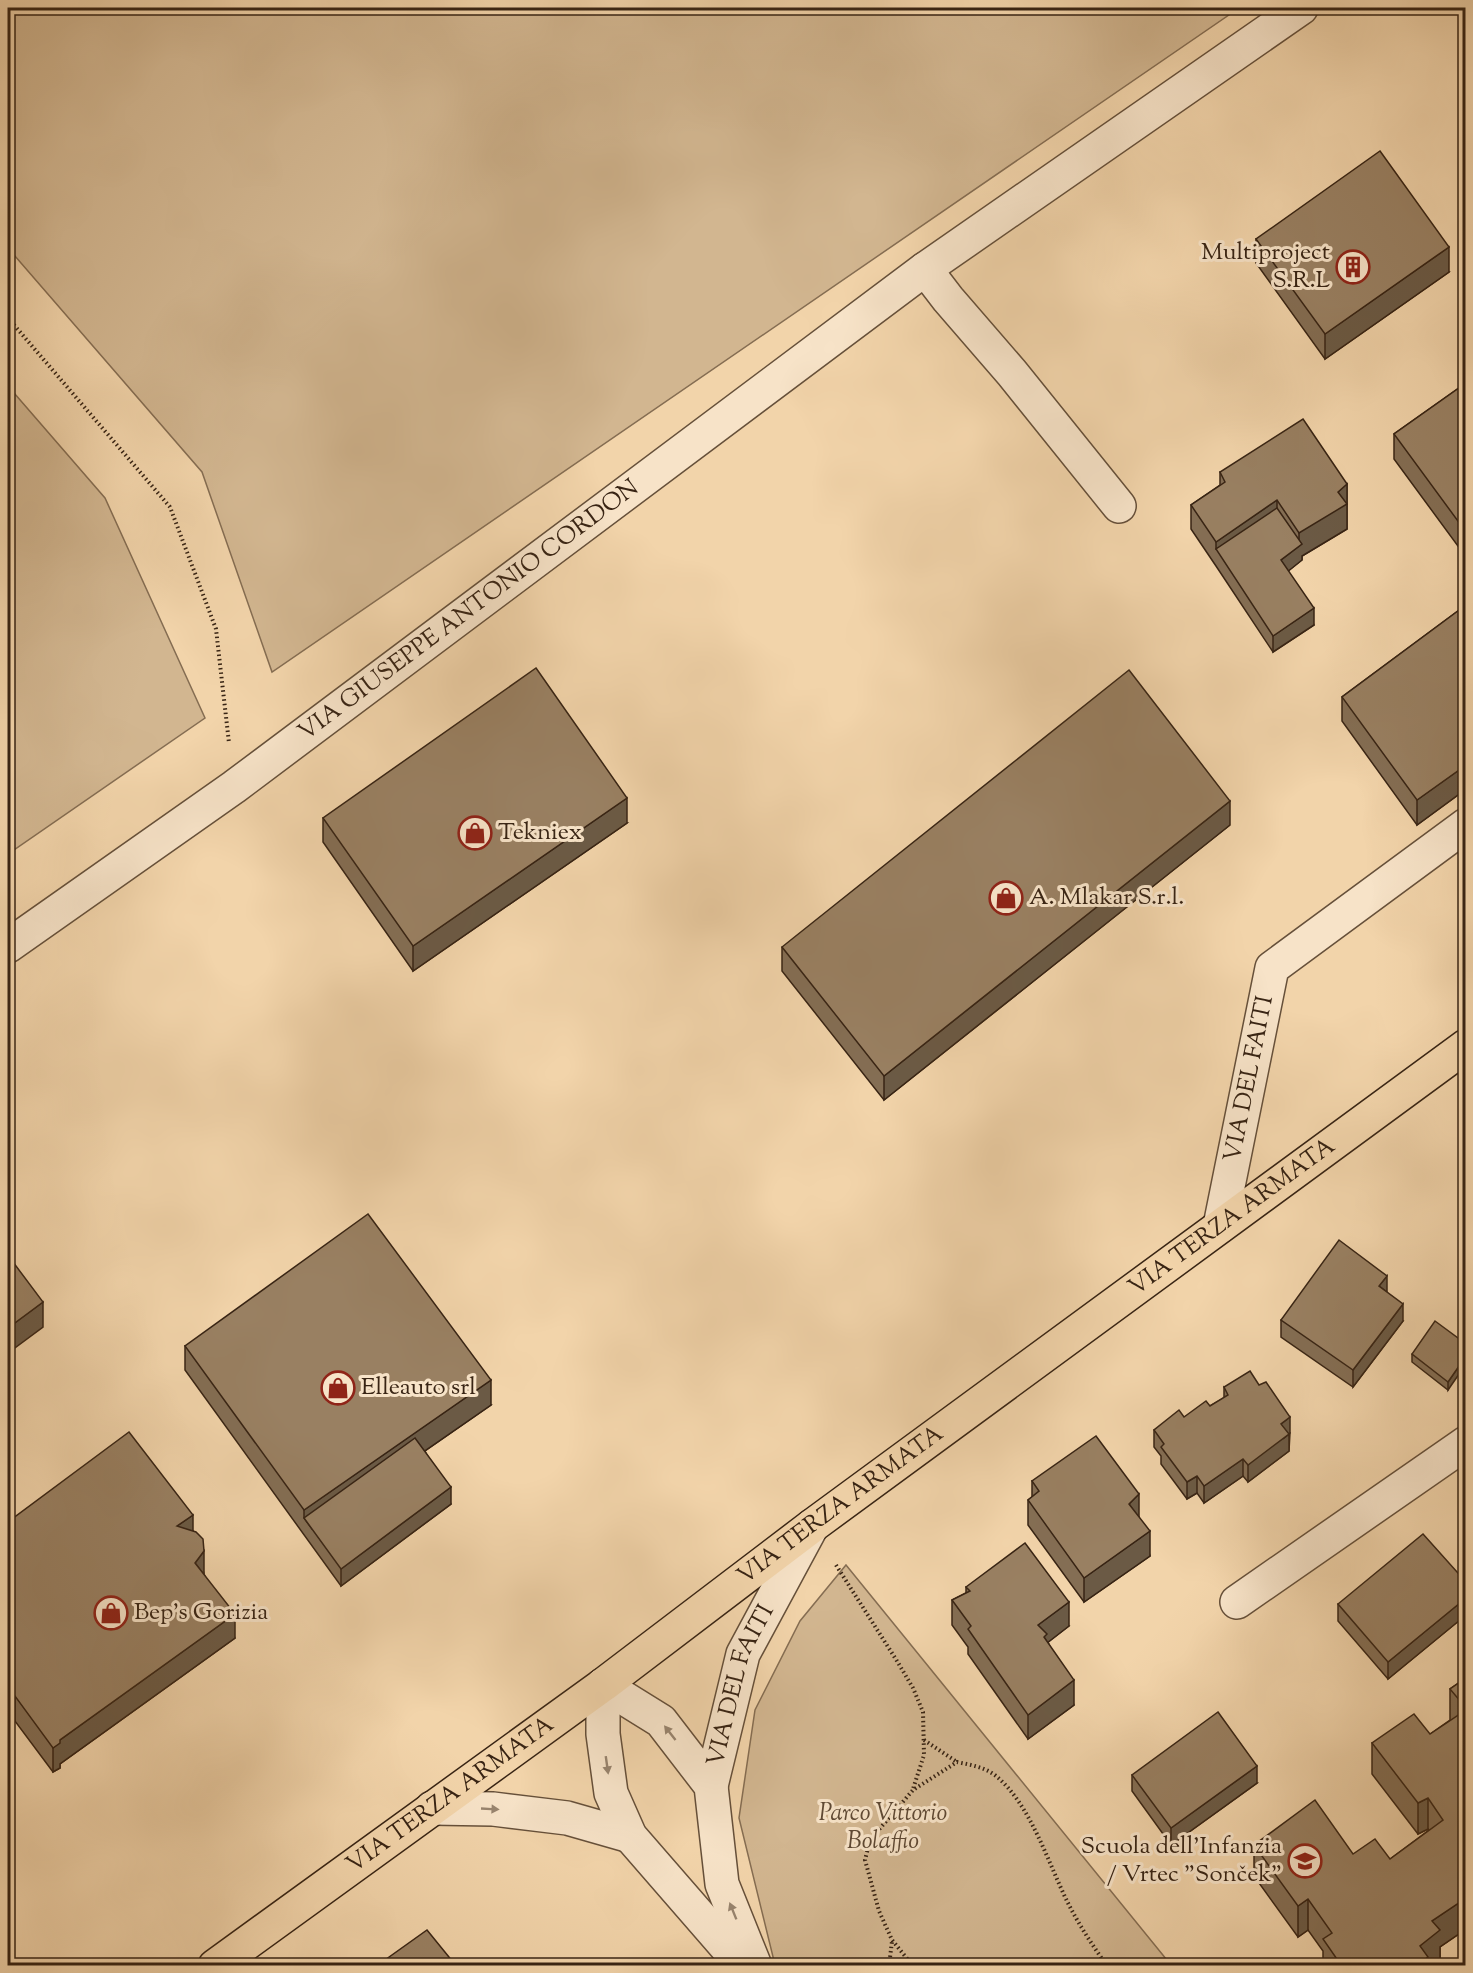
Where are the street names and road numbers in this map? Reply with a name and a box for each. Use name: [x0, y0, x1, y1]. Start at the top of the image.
street label: VIA GIUSEPPE ANTONIO CORDON: [291, 472, 646, 750]
street label: VIA DEL FAITI: [1216, 993, 1283, 1165]
street label: VIA TERZA ARMATA: [1122, 1130, 1343, 1305]
street label: VIA TERZA ARMATA: [731, 1417, 951, 1594]
street label: VIA DEL FAITI: [699, 1599, 783, 1770]
street label: VIA TERZA ARMATA: [340, 1708, 562, 1882]

